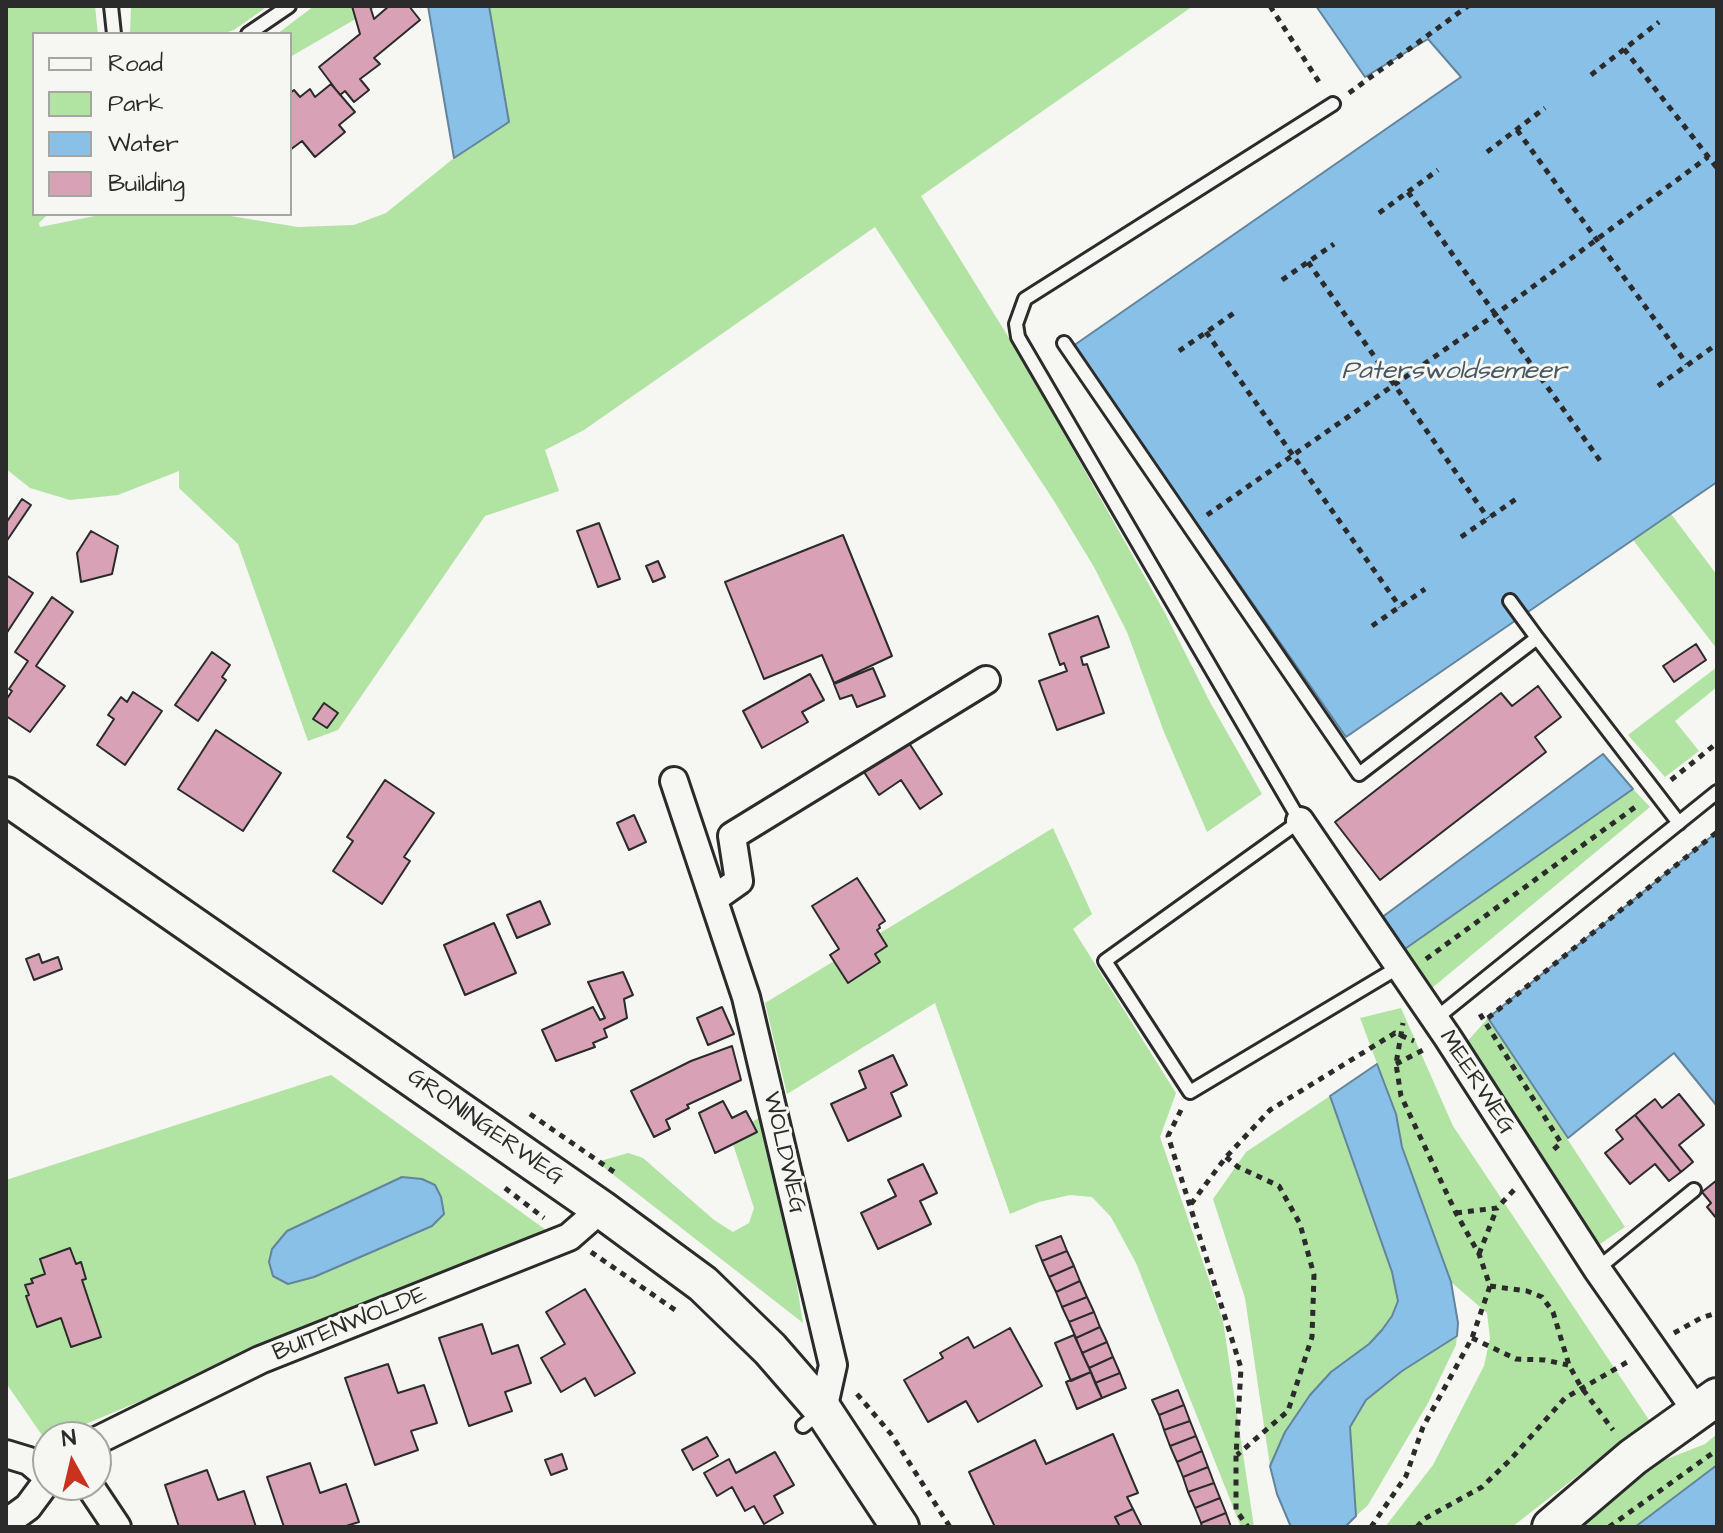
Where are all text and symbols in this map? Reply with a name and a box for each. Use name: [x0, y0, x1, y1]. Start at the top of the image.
legend: [32, 32, 292, 216]
text: Road: [108, 47, 163, 81]
text: Park: [108, 87, 164, 121]
text: Water: [108, 127, 179, 161]
text: Building: [108, 167, 185, 201]
water label: Paterswoldsemeer: [1342, 357, 1566, 389]
street label: MEERWEG: [1432, 1025, 1520, 1141]
street label: GRONINGERWEG: [401, 1063, 569, 1193]
street label: WOLDWEG: [755, 1089, 811, 1217]
street label: BUITENWOLDE: [269, 1281, 431, 1369]
north arrow: [32, 1421, 112, 1501]
text: N: [60, 1422, 78, 1455]

